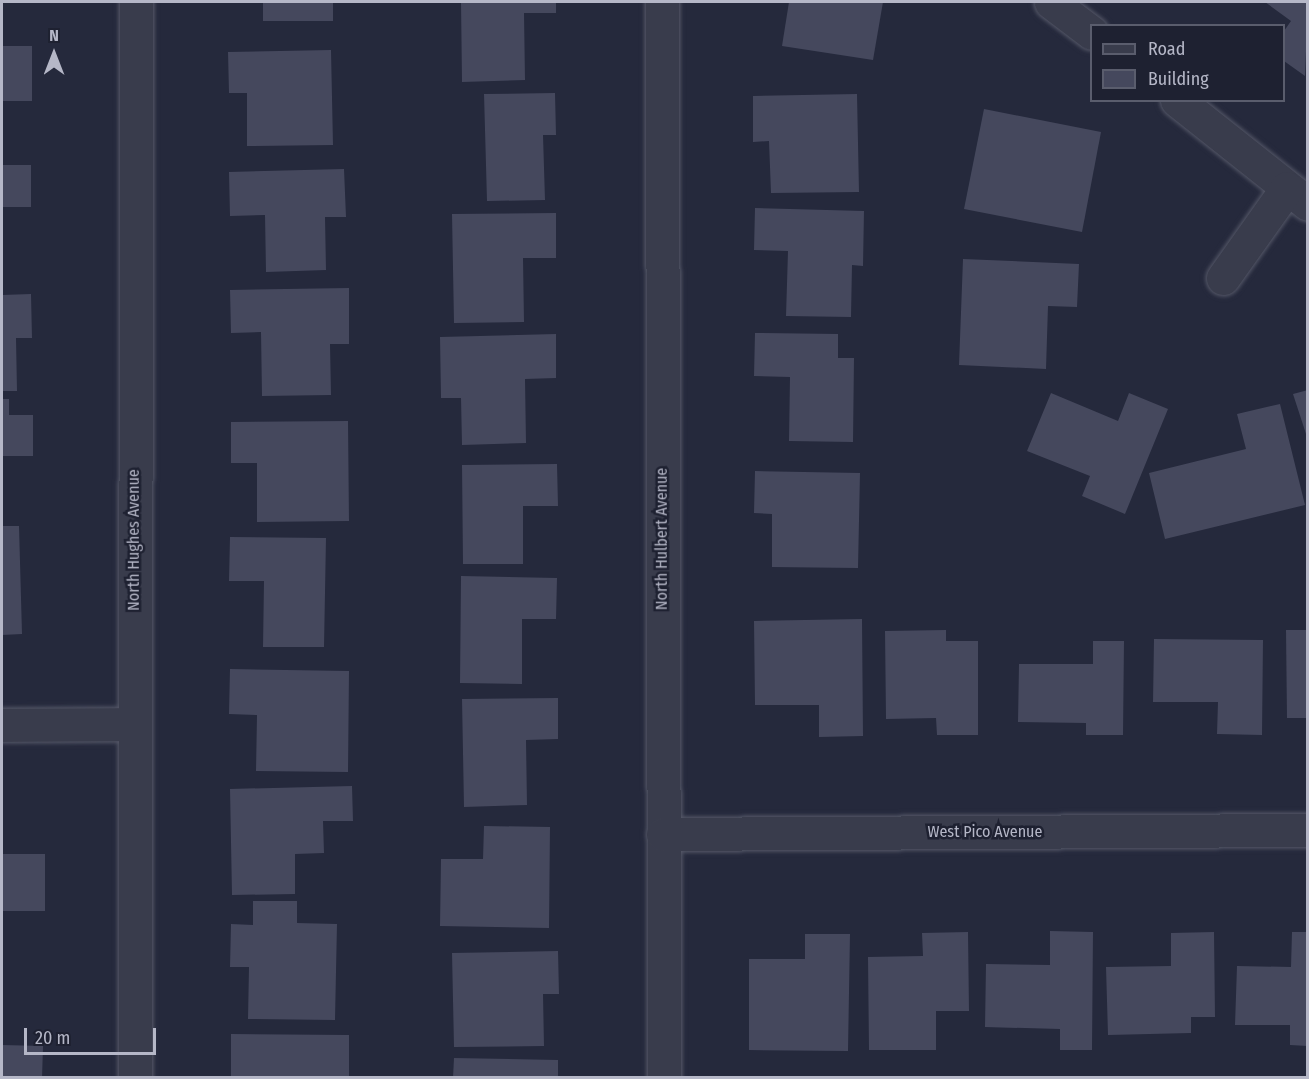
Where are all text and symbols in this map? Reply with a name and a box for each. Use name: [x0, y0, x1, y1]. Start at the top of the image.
north arrow: [24, 24, 84, 84]
legend: [1090, 24, 1285, 102]
text: N: [49, 26, 59, 45]
text: Road: [1148, 38, 1185, 60]
text: Building: [1148, 68, 1209, 90]
street label: North Hulbert Avenue: [652, 468, 672, 610]
street label: North Hughes Avenue: [124, 469, 144, 611]
street label: West Pico Avenue: [928, 822, 1042, 842]
scale bar: [27, 1016, 159, 1054]
text: 20 m: [35, 1027, 70, 1049]

